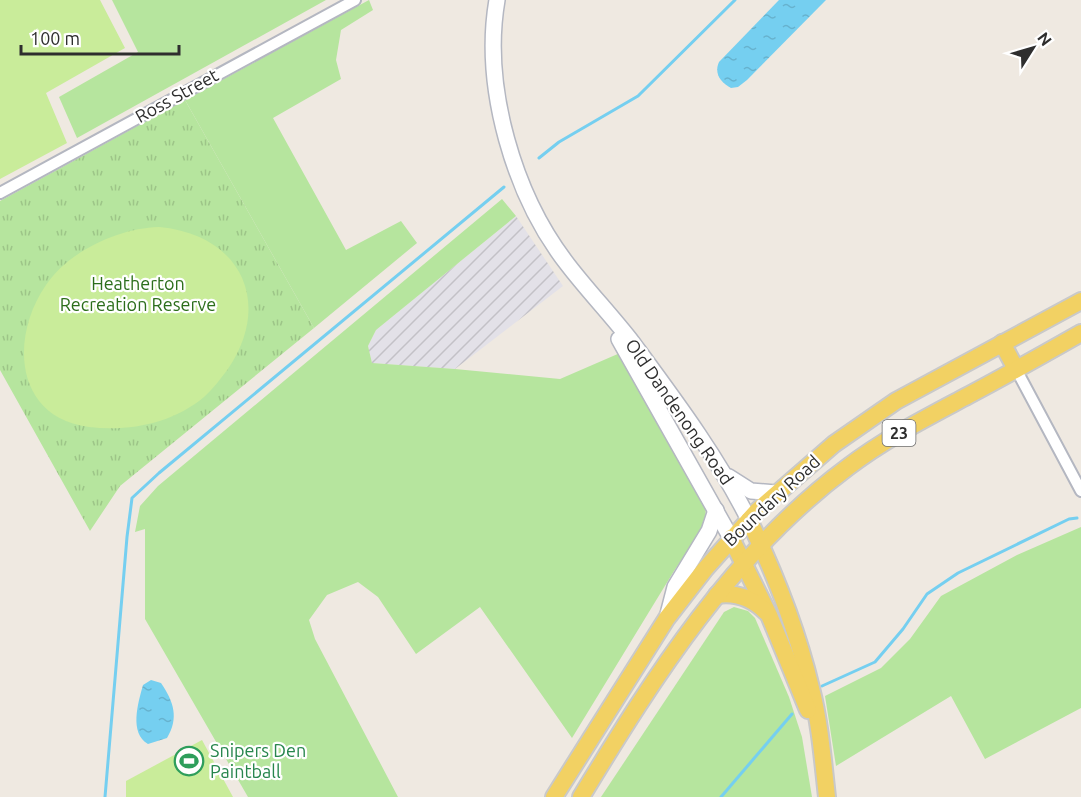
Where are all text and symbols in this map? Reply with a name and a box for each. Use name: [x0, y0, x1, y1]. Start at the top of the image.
scale bar: [21, 18, 178, 56]
north arrow: [1003, 18, 1063, 78]
text: 100 m: [30, 28, 80, 48]
text: N: [1034, 29, 1056, 49]
street label: Ross Street: [132, 64, 221, 126]
park label: Heatherton Recreation Reserve: [60, 273, 216, 314]
street label: Old Dandenong Road: [622, 335, 738, 488]
road number: 23: [882, 420, 916, 446]
street label: Boundary Road: [719, 451, 823, 550]
place label: Snipers Den Paintball: [210, 740, 306, 781]
sports icon: Snipers Den Paintball: [173, 745, 205, 777]

